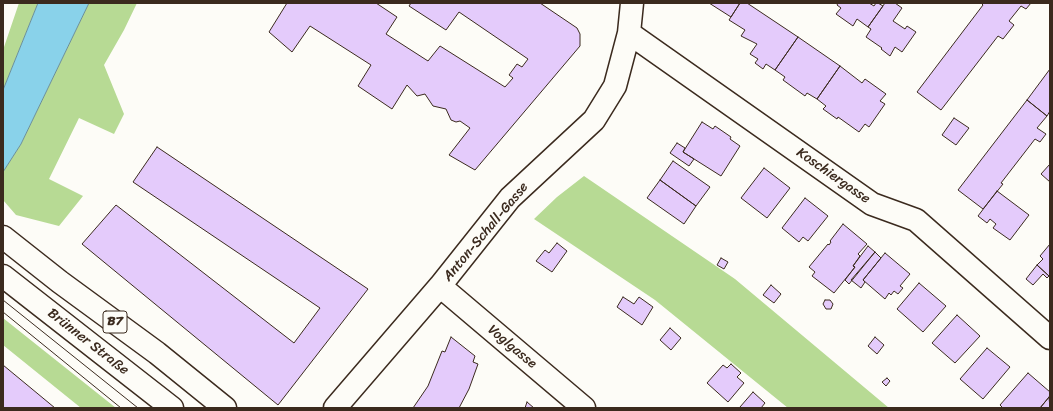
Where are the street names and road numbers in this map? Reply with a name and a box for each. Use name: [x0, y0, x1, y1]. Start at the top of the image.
street label: Koschiergasse: [793, 144, 873, 208]
street label: Anton-Schall-Gasse: [440, 179, 532, 285]
street label: Brünner Straße: [44, 305, 132, 379]
road number: B7: [103, 311, 127, 333]
street label: Voglgasse: [484, 322, 540, 372]

